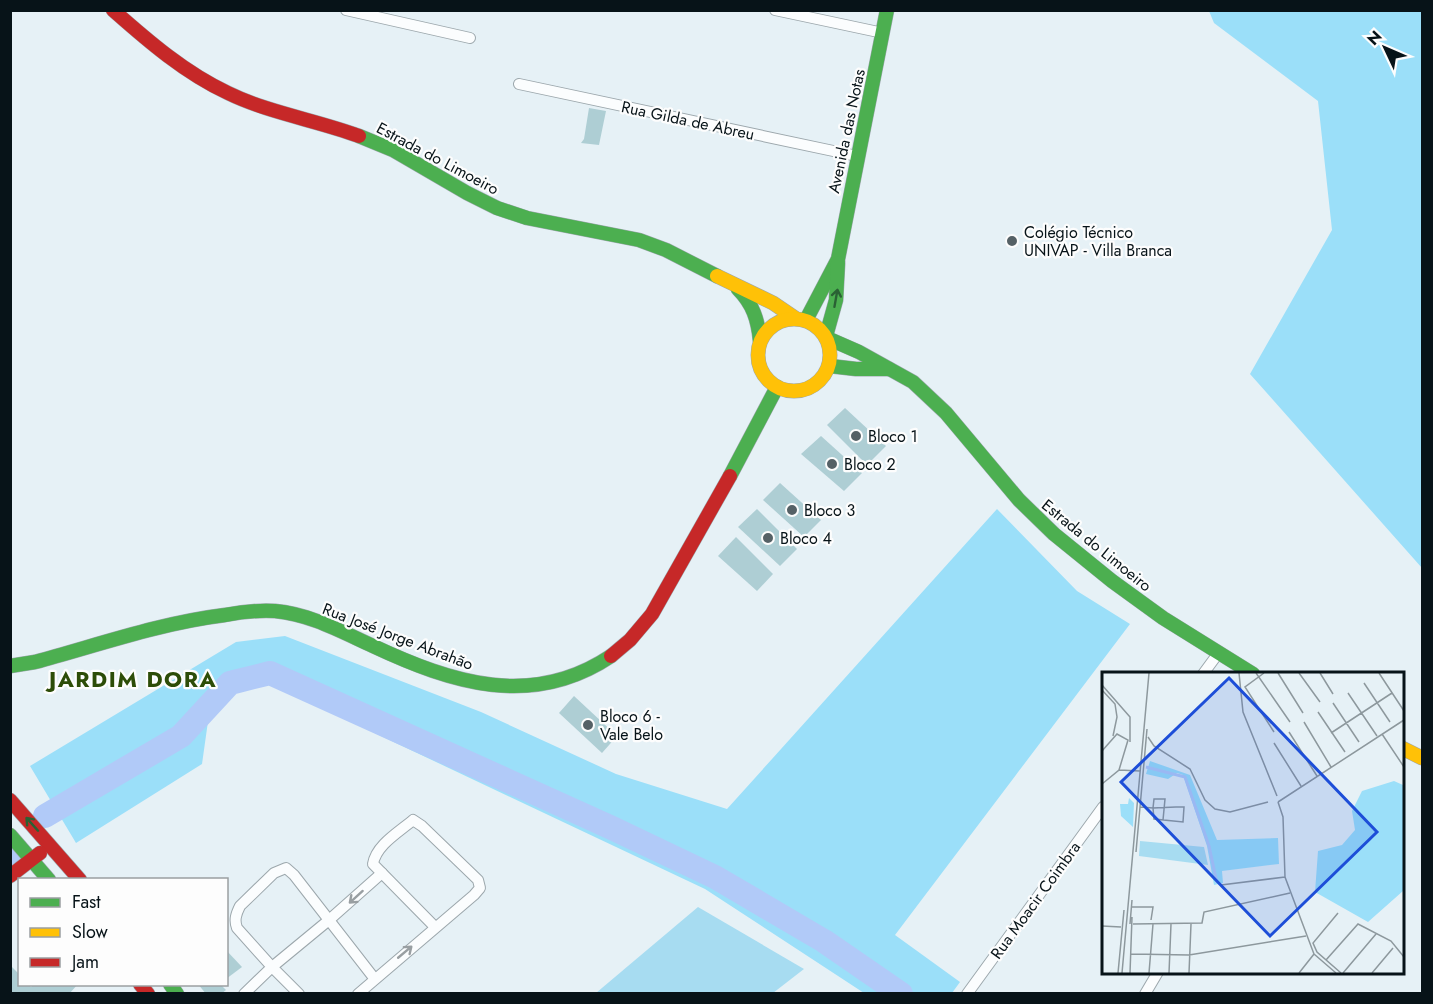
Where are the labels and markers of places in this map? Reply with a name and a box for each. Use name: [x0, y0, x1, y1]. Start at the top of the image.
place label: Colégio Técnico UNIVAP - Villa Branca: [1024, 221, 1172, 262]
marker: Colégio Técnico UNIVAP - Villa Branca: [1005, 234, 1019, 248]
place label: Bloco 1: [868, 425, 918, 448]
marker: Bloco 1: [849, 429, 863, 443]
place label: Bloco 2: [844, 453, 896, 476]
marker: Bloco 2: [825, 457, 839, 471]
place label: Bloco 3: [804, 499, 856, 522]
marker: Bloco 3: [785, 503, 799, 517]
place label: Bloco 4: [780, 527, 832, 550]
marker: Bloco 4: [761, 531, 775, 545]
place label: Bloco 6 - Vale Belo: [600, 705, 663, 746]
marker: Bloco 6 - Vale Belo: [581, 718, 595, 732]

